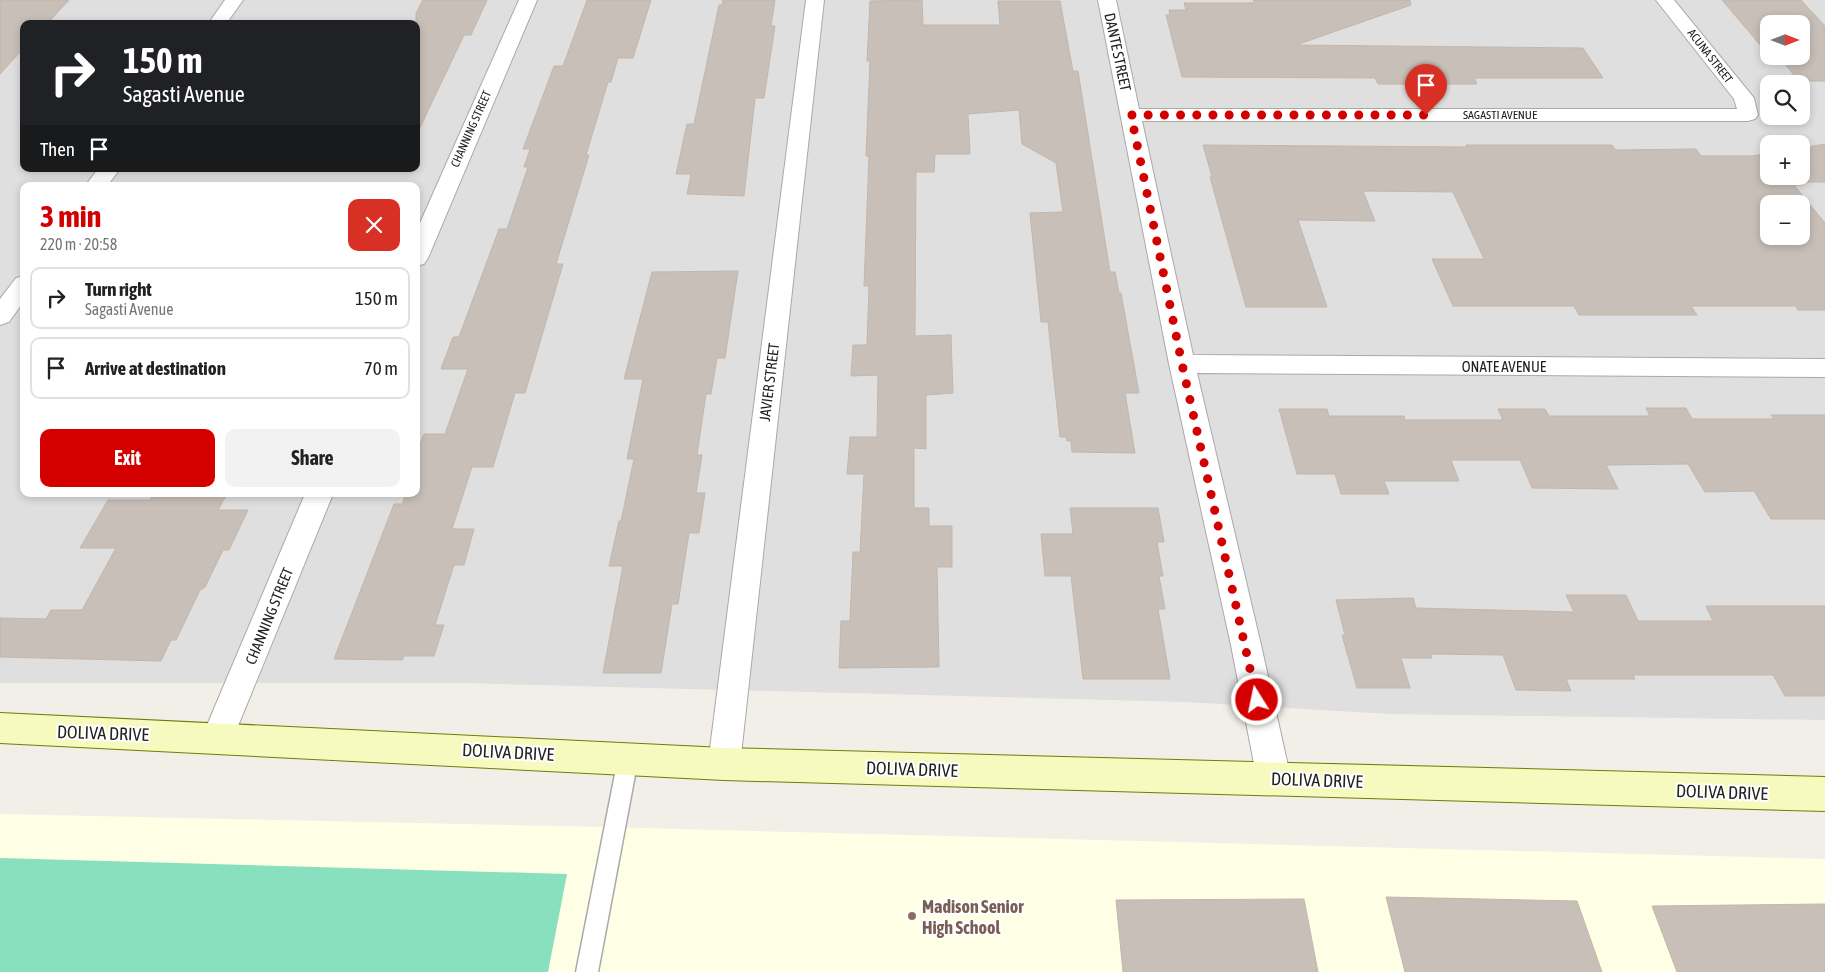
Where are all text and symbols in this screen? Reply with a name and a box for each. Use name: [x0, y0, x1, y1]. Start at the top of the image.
street label: DANTE STREET: [1101, 11, 1135, 93]
north arrow: [1760, 15, 1810, 65]
map controls: [1760, 15, 1810, 245]
street label: ACUNA STREET: [1685, 26, 1736, 86]
icon: right: [40, 40, 105, 105]
text: 150 m: [123, 40, 202, 80]
pin: [1405, 64, 1447, 115]
icon: arrive: [1412, 71, 1440, 99]
button: search: [1760, 75, 1810, 125]
text: Sagasti Avenue: [123, 81, 245, 107]
street label: CHANNING STREET: [448, 88, 494, 169]
street label: SAGASTI AVENUE: [1463, 108, 1537, 122]
icon: arrive: [85, 135, 113, 163]
button: +: [1760, 135, 1810, 185]
text: Then: [40, 138, 75, 160]
button: −: [1760, 195, 1810, 245]
text: 3 min: [40, 199, 101, 233]
button: close: [348, 199, 400, 251]
text: 220 m · 20:58: [40, 235, 117, 253]
text: Turn right: [85, 278, 152, 300]
icon: right: [42, 284, 70, 312]
text: 150 m: [355, 287, 398, 309]
text: Sagasti Avenue: [85, 300, 174, 318]
street label: JAVIER STREET: [756, 341, 782, 422]
icon: arrive: [42, 354, 70, 382]
text: Arrive at destination: [85, 357, 226, 379]
text: 70 m: [364, 357, 398, 379]
street label: ONATE AVENUE: [1462, 358, 1547, 375]
button: Exit: [40, 429, 215, 487]
button: Share: [225, 429, 400, 487]
street label: CHANNING STREET: [242, 565, 296, 667]
position arrow: [1230, 673, 1282, 725]
street label: DOLIVA DRIVE: [57, 721, 150, 745]
street label: DOLIVA DRIVE: [461, 739, 555, 765]
street label: DOLIVA DRIVE: [866, 757, 959, 781]
street label: DOLIVA DRIVE: [1271, 768, 1364, 792]
street label: DOLIVA DRIVE: [1676, 780, 1769, 804]
place label: Madison Senior High School: [922, 896, 1024, 938]
marker: Madison Senior High School: [906, 910, 918, 922]

